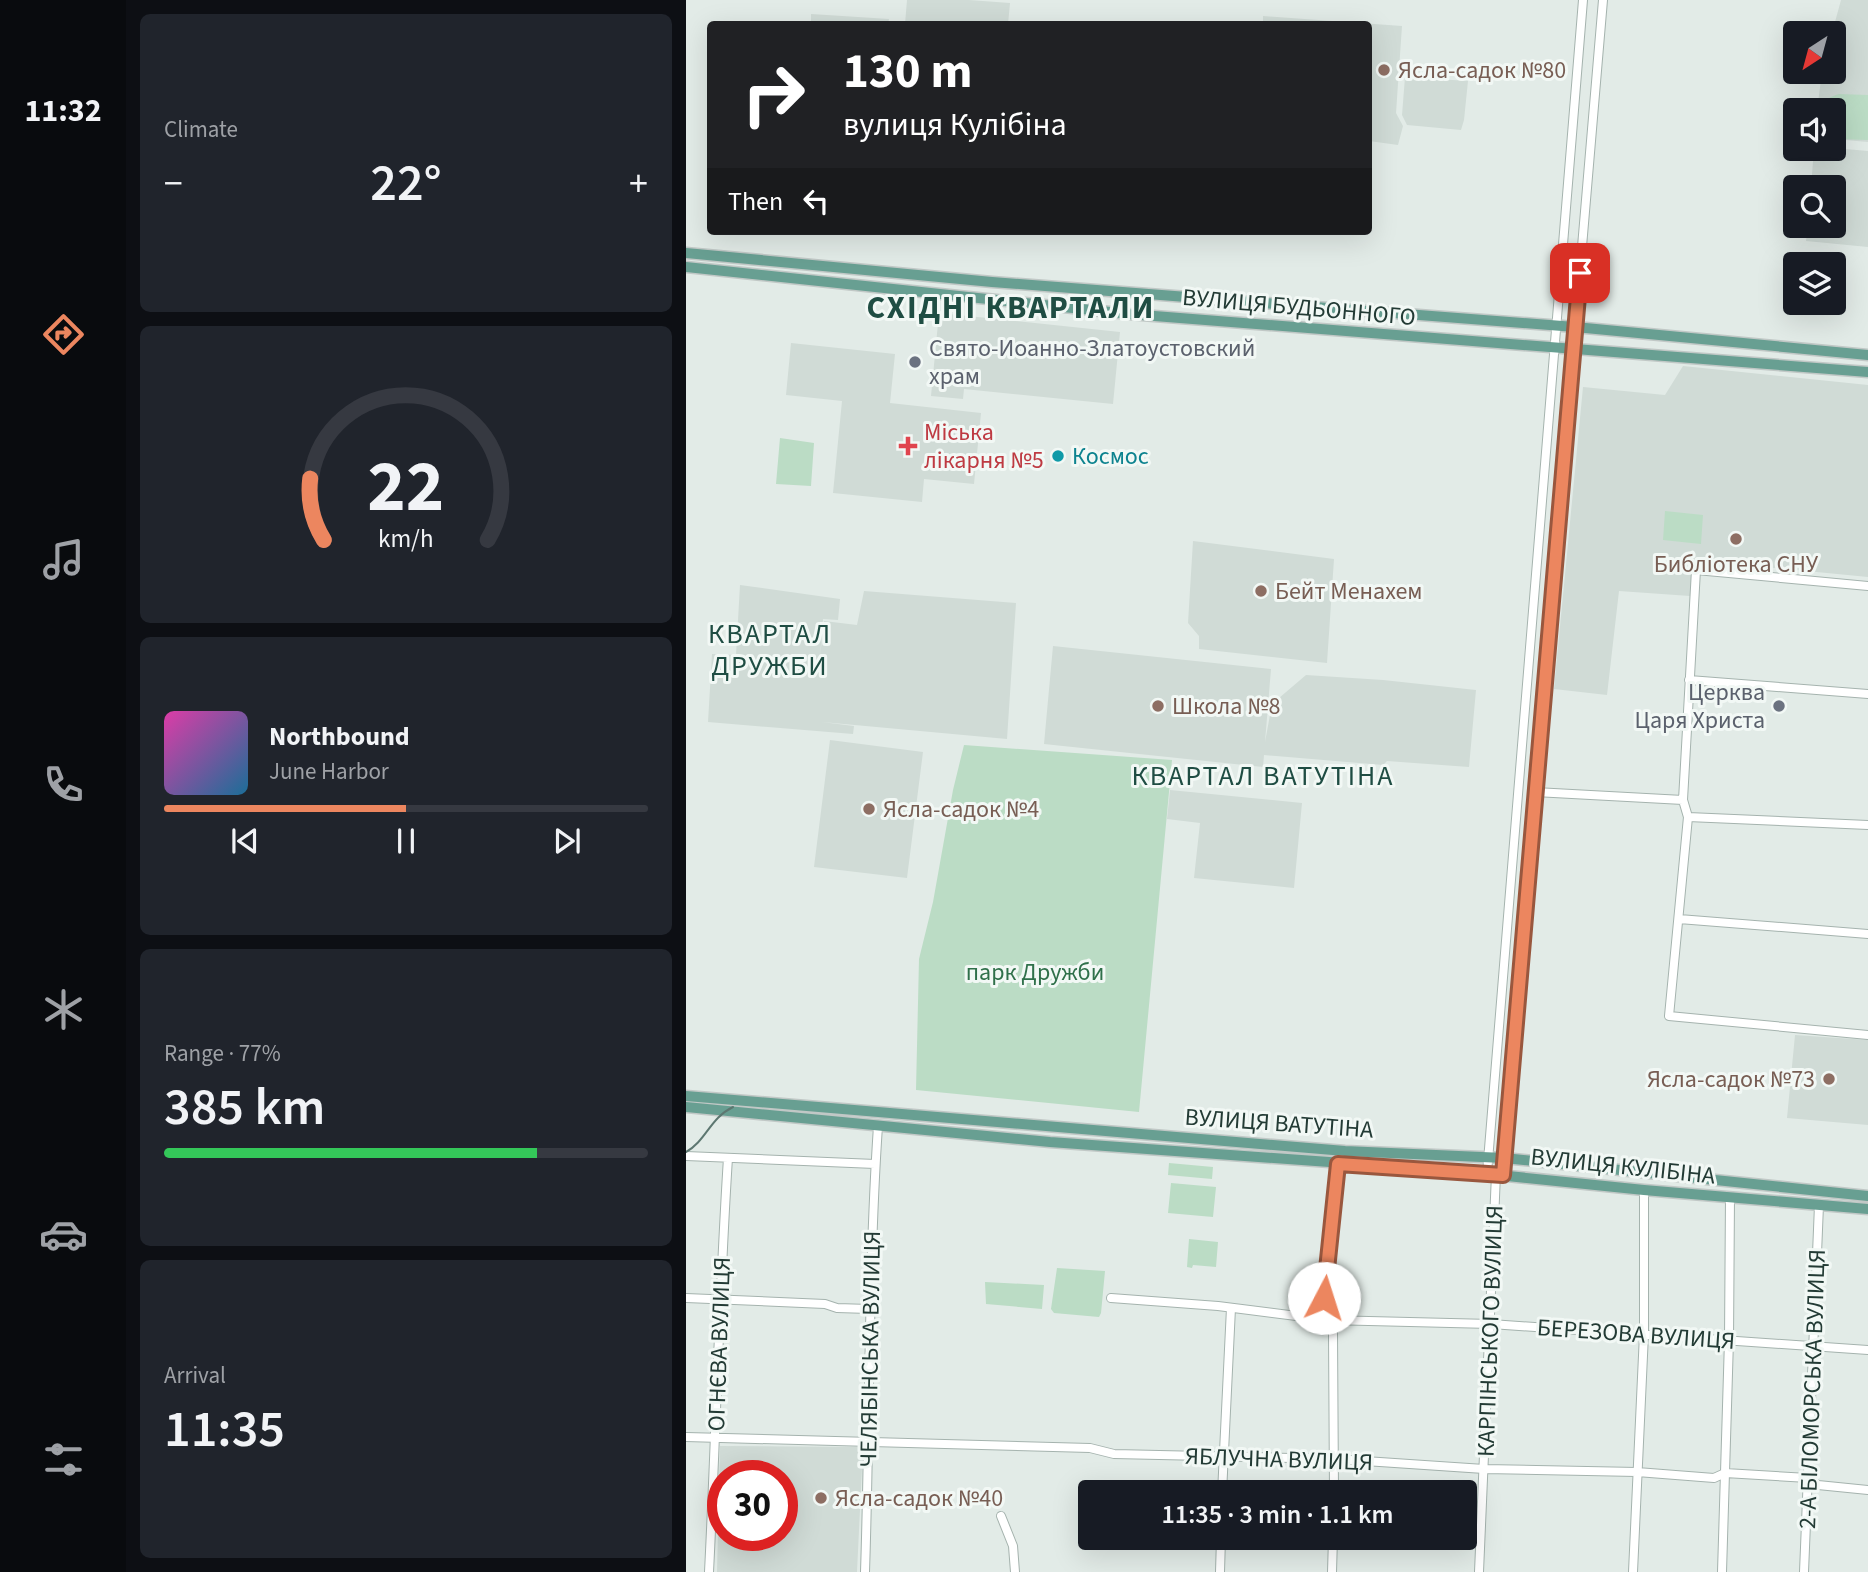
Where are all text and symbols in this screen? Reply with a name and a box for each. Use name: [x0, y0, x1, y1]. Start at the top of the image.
north arrow: [1783, 21, 1846, 84]
map controls: [1783, 21, 1846, 315]
text: 130 m: [843, 37, 972, 107]
icon: right: [728, 49, 819, 140]
place label: Ясла-садок №80: [1398, 53, 1566, 88]
marker: Ясла-садок №80: [1376, 62, 1392, 78]
text: 11:32: [24, 88, 102, 134]
button: sound: [1783, 98, 1846, 161]
text: вулиця Кулібіна: [843, 102, 1067, 148]
text: Climate: [164, 113, 238, 146]
text: 22°: [370, 147, 442, 221]
text: −: [164, 157, 183, 211]
text: +: [629, 157, 648, 211]
button: search: [1783, 175, 1846, 238]
icon: left: [797, 182, 835, 220]
text: Then: [728, 183, 783, 220]
pin: [1550, 243, 1610, 303]
button: layers: [1783, 252, 1846, 315]
icon: arrive: [1561, 254, 1599, 292]
street label: ВУЛИЦЯ БУДЬОННОГО: [1181, 280, 1417, 335]
district label: СХІДНІ КВАРТАЛИ: [866, 285, 1156, 331]
icon: directions: [39, 310, 88, 359]
place label: Свято-Иоанно-Златоустовский храм: [929, 331, 1255, 394]
marker: Свято-Иоанно-Златоустовский храм: [907, 354, 923, 370]
place label: Міська лікарня №5: [924, 415, 1044, 478]
text: 22: [368, 436, 444, 540]
marker: Міська лікарня №5: [898, 436, 918, 456]
place label: Космос: [1072, 439, 1149, 474]
marker: Космос: [1050, 448, 1066, 464]
text: km/h: [378, 521, 434, 557]
marker: Библіотека СНУ: [1728, 531, 1744, 547]
icon: music: [39, 535, 88, 584]
place label: Библіотека СНУ: [1654, 547, 1819, 582]
place label: Бейт Менахем: [1275, 574, 1423, 609]
marker: Бейт Менахем: [1253, 583, 1269, 599]
district label: КВАРТАЛ ДРУЖБИ: [708, 614, 832, 686]
place label: Церква Царя Христа: [1634, 675, 1765, 738]
place label: Школа №8: [1172, 689, 1281, 724]
marker: Школа №8: [1150, 698, 1166, 714]
marker: Церква Царя Христа: [1771, 698, 1787, 714]
text: Northbound: [269, 718, 410, 755]
text: June Harbor: [269, 755, 389, 788]
district label: КВАРТАЛ ВАТУТІНА: [1131, 756, 1395, 796]
icon: phone: [39, 760, 88, 809]
place label: Ясла-садок №4: [883, 792, 1039, 827]
marker: Ясла-садок №4: [861, 801, 877, 817]
icon: previous: [226, 822, 264, 860]
icon: pause: [387, 822, 425, 860]
icon: next: [548, 822, 586, 860]
park label: парк Дружби: [966, 955, 1104, 990]
icon: climate: [39, 985, 88, 1034]
text: Range · 77%: [164, 1037, 281, 1070]
place label: Ясла-садок №73: [1647, 1062, 1815, 1097]
text: 385 km: [164, 1071, 325, 1145]
marker: Ясла-садок №73: [1821, 1071, 1837, 1087]
street label: ВУЛИЦЯ ВАТУТІНА: [1183, 1099, 1374, 1148]
street label: ВУЛИЦЯ КУЛІБІНА: [1529, 1139, 1717, 1194]
street label: КАРПІНСЬКОГО ВУЛИЦЯ: [1469, 1204, 1512, 1458]
icon: car: [39, 1210, 88, 1259]
street label: ЧЕЛЯБІНСЬКА ВУЛИЦЯ: [851, 1230, 890, 1468]
street label: 2-А БІЛОМОРСЬКА ВУЛИЦЯ: [1790, 1248, 1835, 1530]
street label: ОГНЄВА ВУЛИЦЯ: [699, 1256, 740, 1432]
position arrow: [1287, 1261, 1361, 1335]
street label: БЕРЕЗОВА ВУЛИЦЯ: [1536, 1310, 1736, 1359]
text: Arrival: [164, 1359, 226, 1392]
text: 11:35: [164, 1393, 285, 1467]
icon: filters: [39, 1435, 88, 1484]
street label: ЯБЛУЧНА ВУЛИЦЯ: [1184, 1439, 1374, 1480]
speed limit sign: 30: [707, 1460, 798, 1551]
place label: Ясла-садок №40: [835, 1481, 1003, 1516]
marker: Ясла-садок №40: [813, 1490, 829, 1506]
text: 11:35 · 3 min · 1.1 km: [1162, 1496, 1393, 1533]

